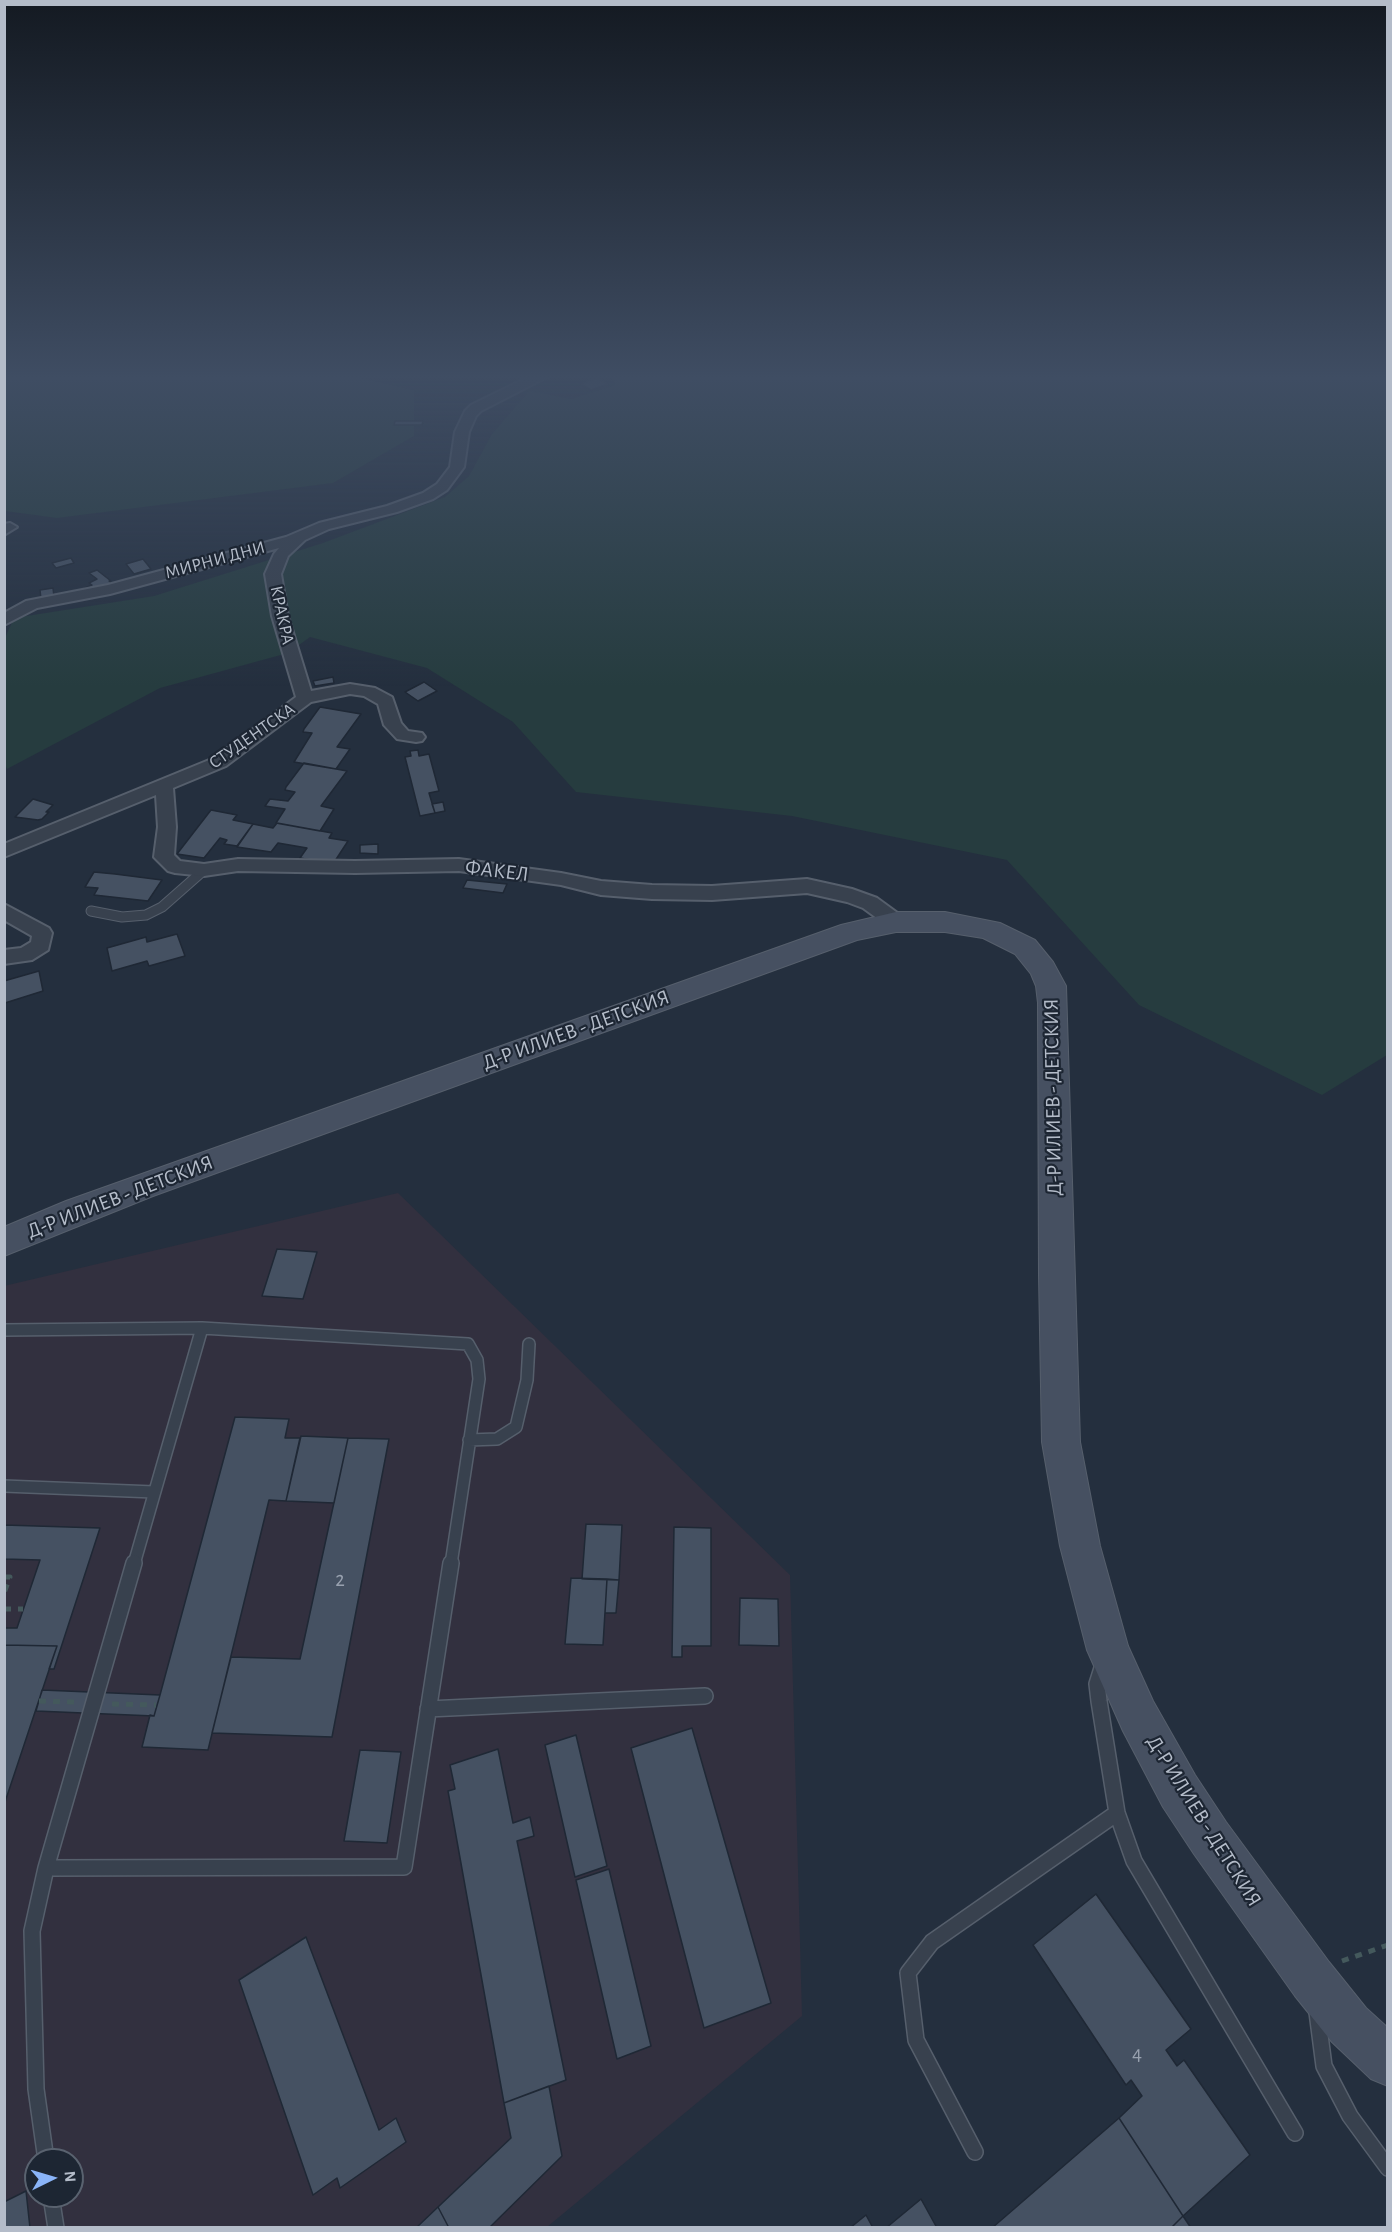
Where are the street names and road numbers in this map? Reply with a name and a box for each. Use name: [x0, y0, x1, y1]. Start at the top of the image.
street label: МИРНИ ДНИ: [163, 536, 267, 584]
street label: КРАКРА: [265, 584, 299, 646]
street label: СТУДЕНТСКА: [205, 698, 299, 774]
street label: ФАКЕЛ: [464, 855, 530, 887]
street label: Д-Р ИЛИЕВ - ДЕТСКИЯ: [479, 984, 673, 1076]
street label: Д-Р ИЛИЕВ - ДЕТСКИЯ: [1039, 998, 1067, 1196]
street label: Д-Р ИЛИЕВ - ДЕТСКИЯ: [23, 1150, 217, 1244]
street label: Д-Р ИЛИЕВ - ДЕТСКИЯ: [1141, 1731, 1267, 1911]

